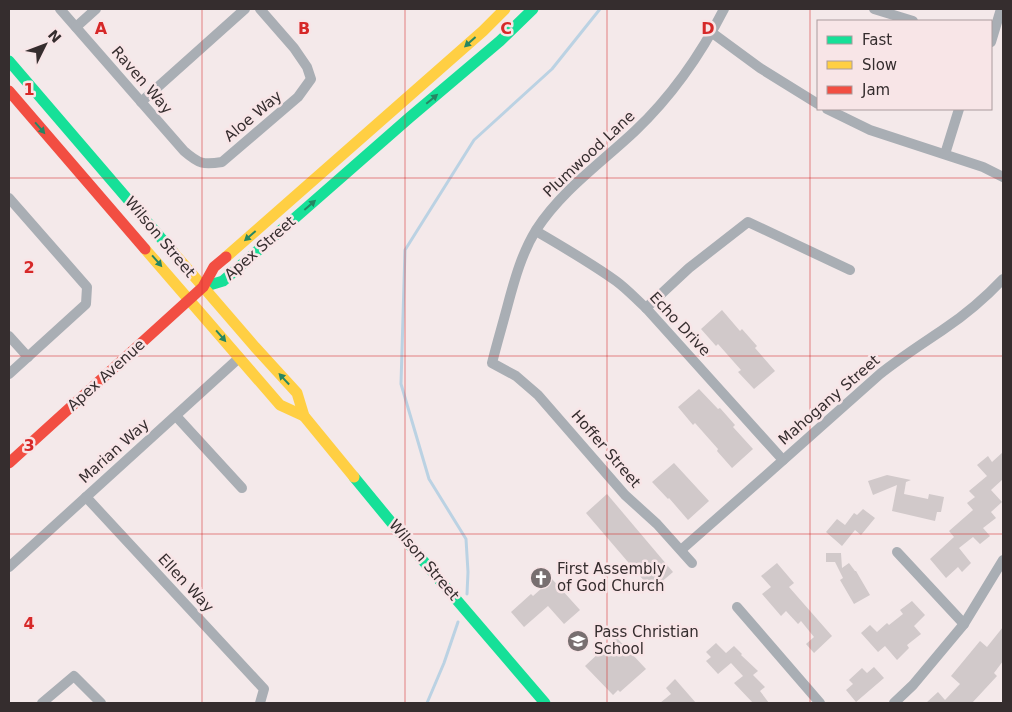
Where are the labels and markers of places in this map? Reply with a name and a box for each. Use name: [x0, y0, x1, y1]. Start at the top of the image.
place label: First Assembly of God Church: [557, 560, 666, 595]
church icon: First Assembly of God Church: [529, 566, 553, 590]
place label: Pass Christian School: [594, 623, 699, 658]
school or university icon: Pass Christian School: [566, 629, 590, 653]

